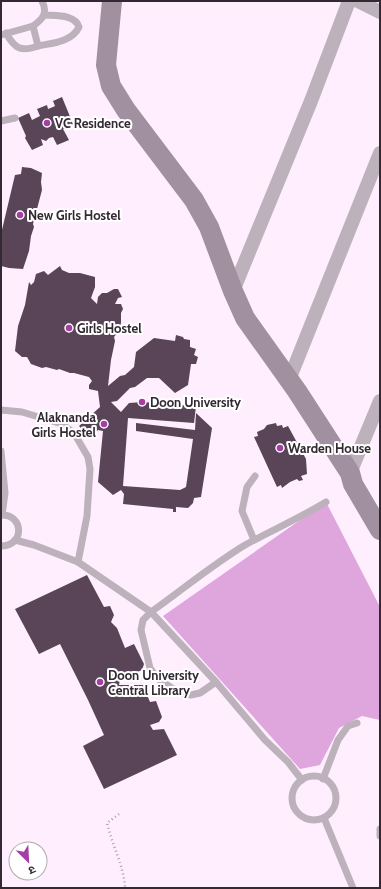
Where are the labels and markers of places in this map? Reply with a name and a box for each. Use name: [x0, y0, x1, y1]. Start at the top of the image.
place label: VC Residence: [55, 115, 131, 131]
marker: VC Residence: [42, 118, 52, 128]
place label: New Girls Hostel: [28, 207, 121, 223]
marker: New Girls Hostel: [15, 210, 25, 220]
place label: Girls Hostel: [77, 320, 142, 336]
marker: Girls Hostel: [64, 323, 74, 333]
place label: Doon University: [150, 394, 241, 410]
marker: Doon University: [137, 397, 147, 407]
place label: Alaknanda Girls Hostel: [31, 409, 97, 440]
marker: Alaknanda Girls Hostel: [99, 419, 109, 429]
place label: Warden House: [288, 440, 371, 456]
marker: Warden House: [275, 443, 285, 453]
place label: Doon University Central Library: [108, 667, 199, 698]
marker: Doon University Central Library: [95, 677, 105, 687]

